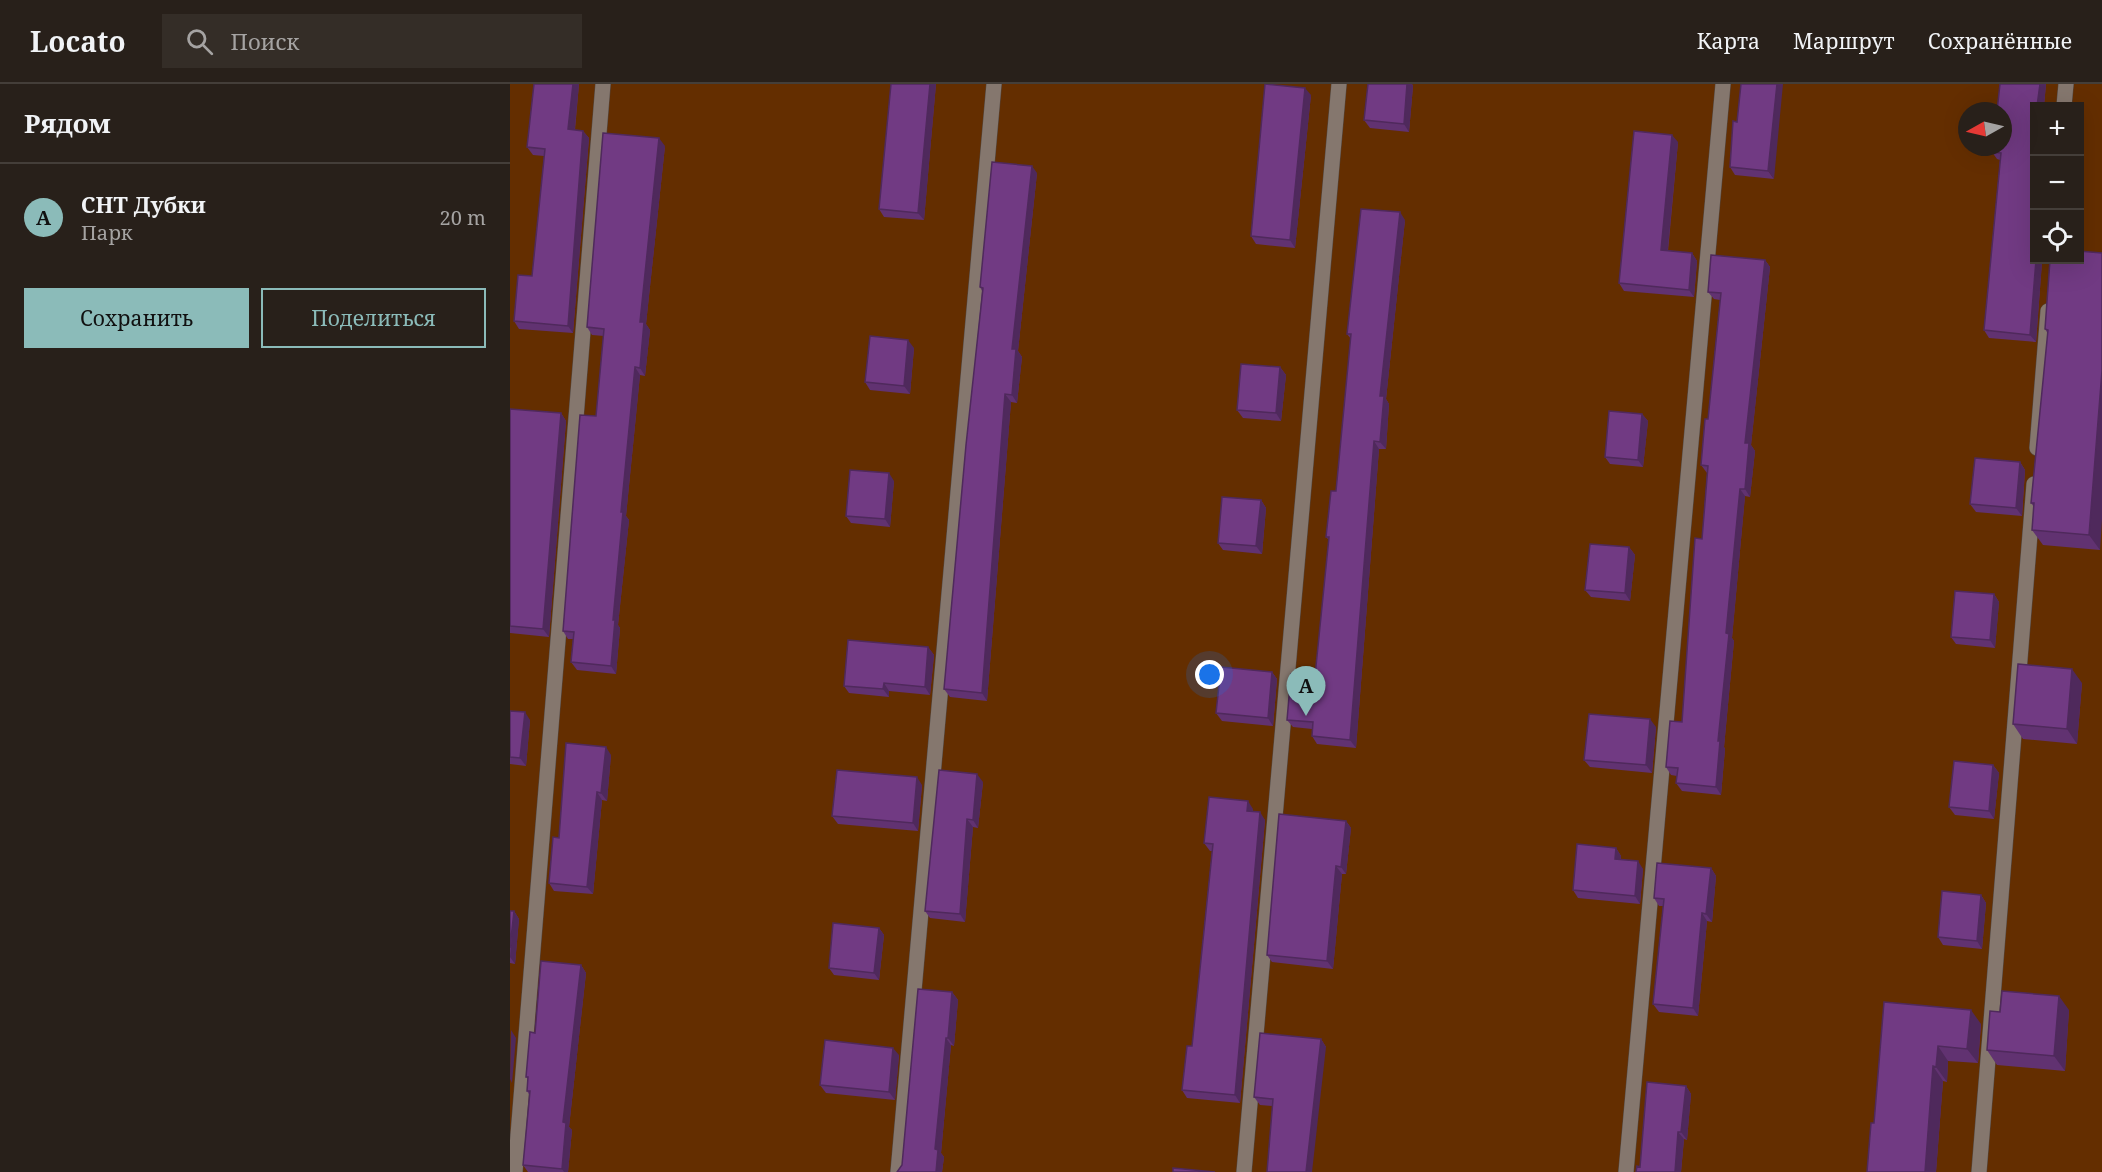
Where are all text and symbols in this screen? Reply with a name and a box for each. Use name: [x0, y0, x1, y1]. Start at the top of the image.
search box: [162, 14, 582, 68]
text: Locato: [30, 22, 126, 60]
icon: search: [183, 25, 216, 58]
text: Поиск: [231, 26, 299, 56]
text: Карта: [1697, 27, 1760, 55]
text: Маршрут: [1793, 27, 1895, 55]
text: Сохранённые: [1928, 27, 2072, 55]
north arrow: [1958, 102, 2012, 156]
map controls: [2030, 102, 2084, 264]
button: +: [2030, 102, 2084, 156]
text: Рядом: [24, 105, 111, 141]
button: −: [2030, 156, 2084, 210]
text: СНТ Дубки: [81, 189, 206, 219]
text: A: [36, 204, 51, 231]
text: 20 m: [440, 204, 486, 231]
button: locate: [2030, 210, 2084, 264]
text: Парк: [81, 219, 133, 246]
button: Сохранить: [24, 288, 249, 348]
button: Поделиться: [261, 288, 486, 348]
your location: [1195, 660, 1224, 689]
pin: A: [1286, 666, 1326, 716]

